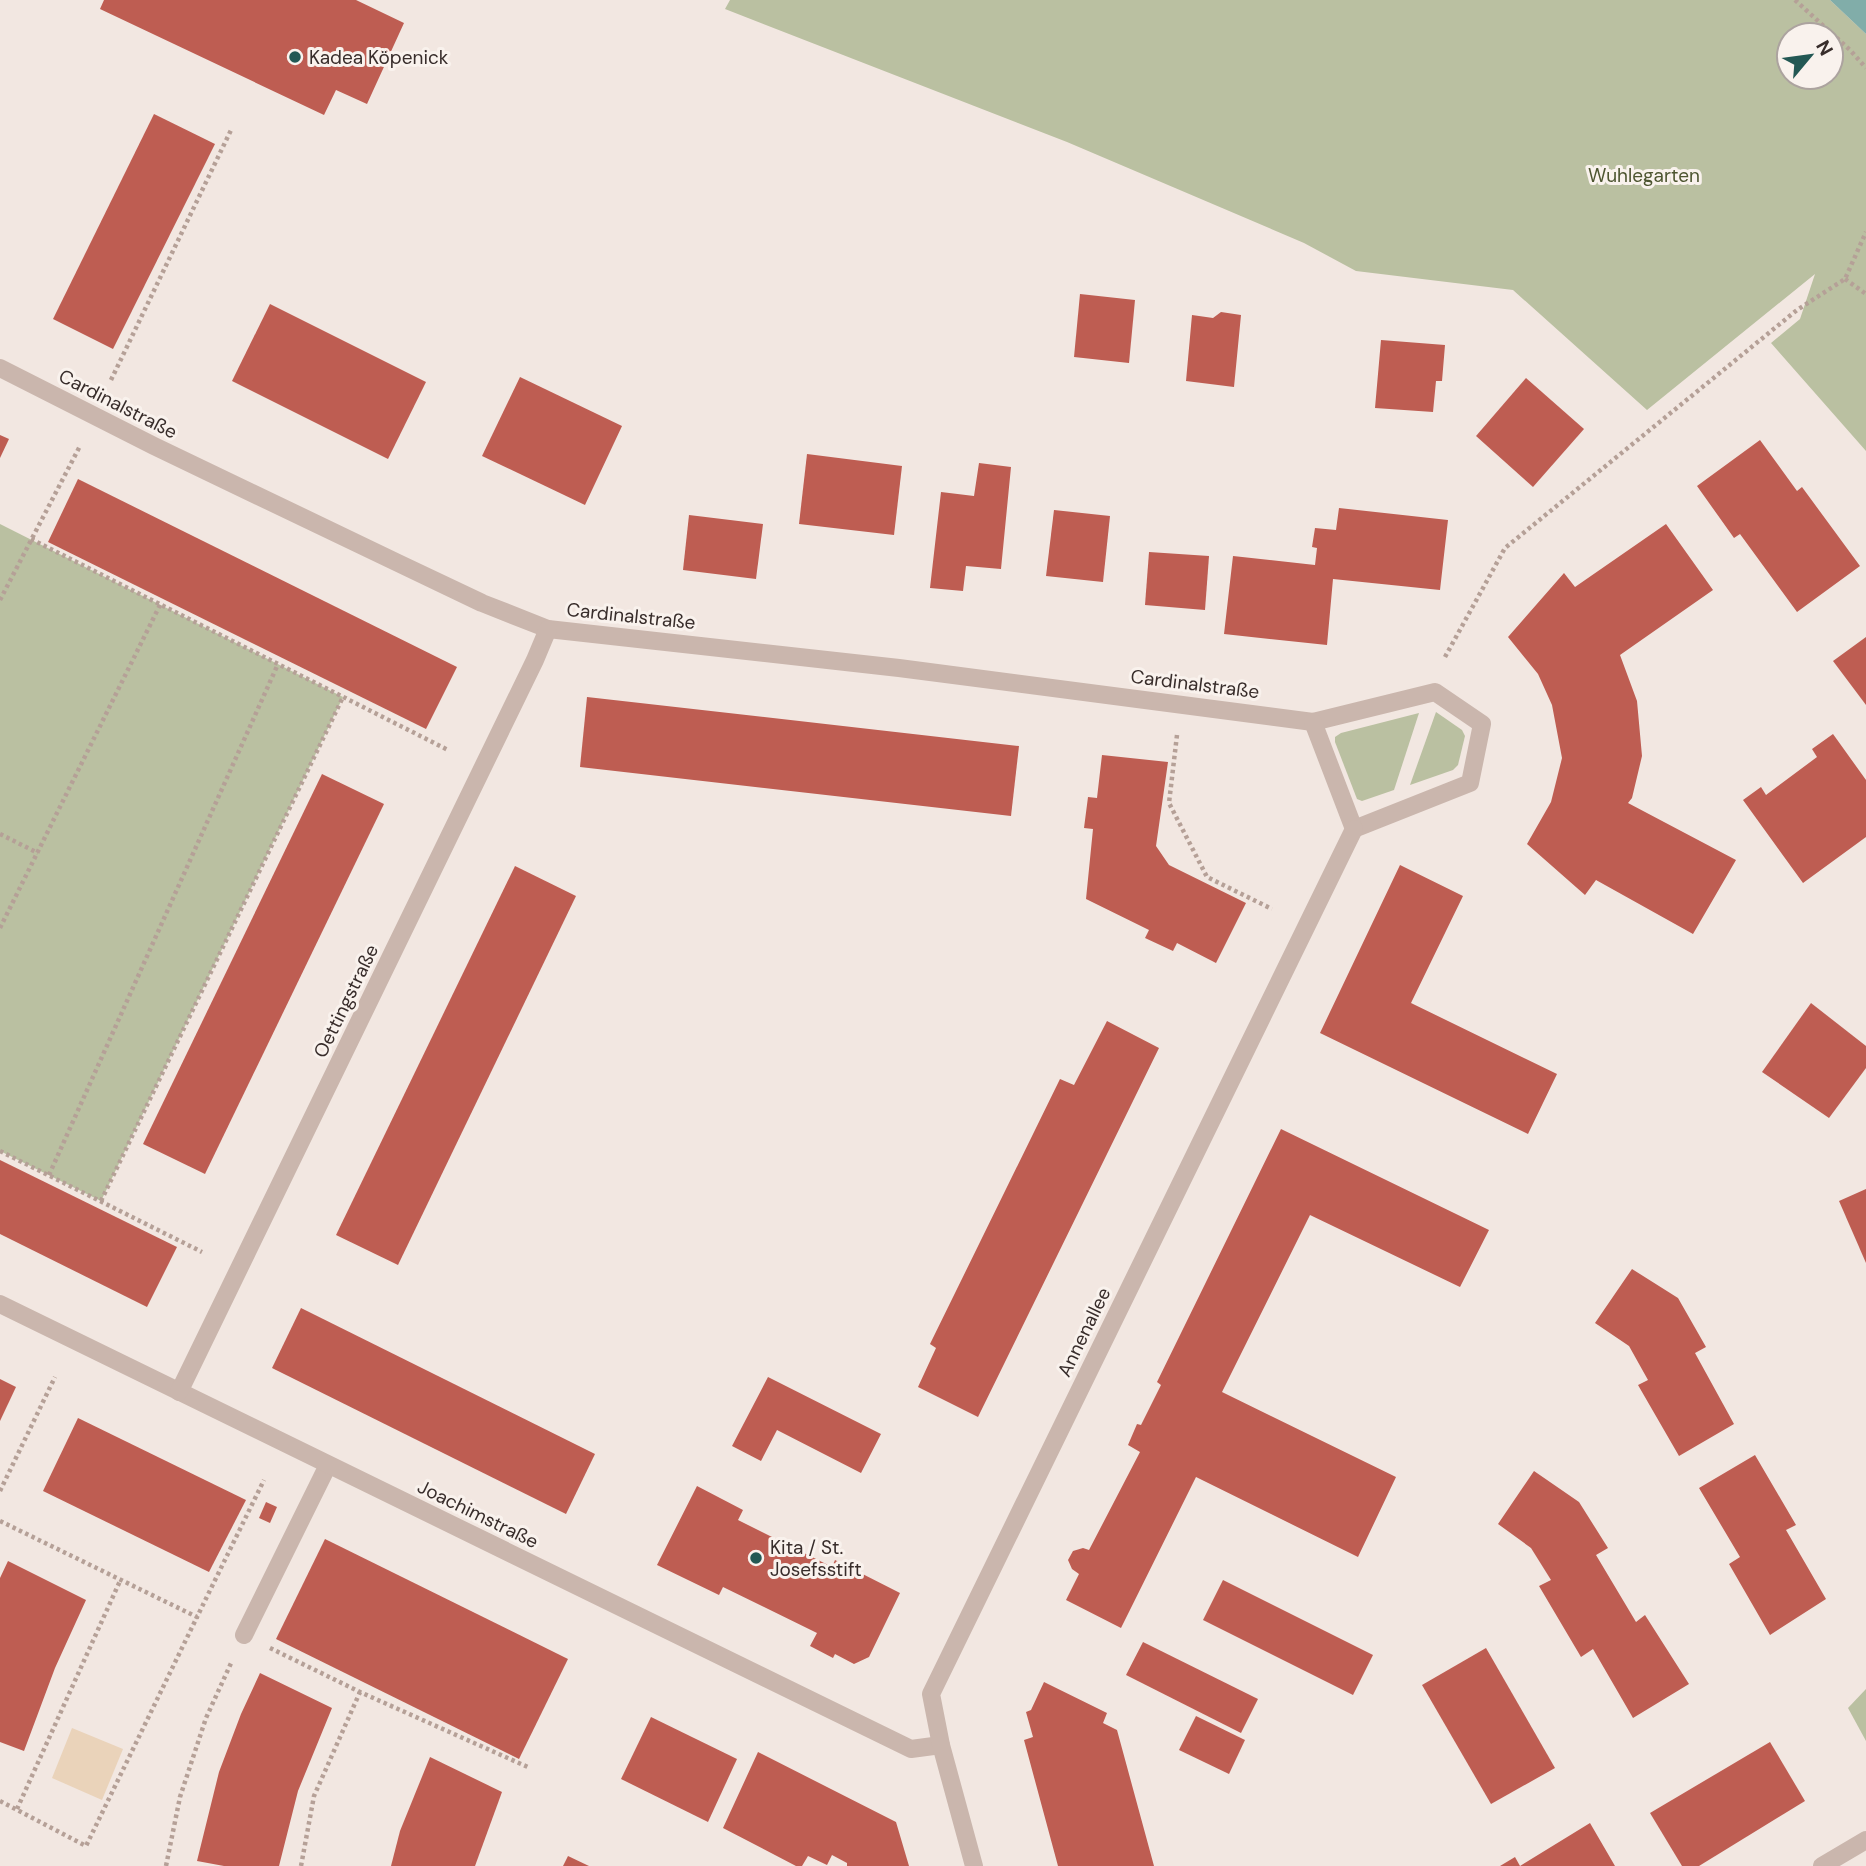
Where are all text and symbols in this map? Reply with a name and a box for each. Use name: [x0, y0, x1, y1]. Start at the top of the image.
north arrow: [1775, 21, 1845, 91]
text: N: [1810, 36, 1839, 60]
place label: Kadea Köpenick: [309, 45, 449, 70]
marker: Kadea Köpenick: [287, 49, 303, 65]
park label: Wuhlegarten: [1588, 163, 1700, 188]
street label: Cardinalstraße: [55, 363, 181, 445]
street label: Cardinalstraße: [565, 597, 697, 635]
street label: Cardinalstraße: [1129, 664, 1261, 704]
street label: Oettingstraße: [308, 940, 384, 1062]
street label: Annenallee: [1052, 1283, 1116, 1381]
street label: Joachimstraße: [413, 1474, 543, 1554]
place label: Kita / St. Josefsstift: [770, 1535, 862, 1582]
marker: Kita / St. Josefsstift: [748, 1550, 764, 1566]

